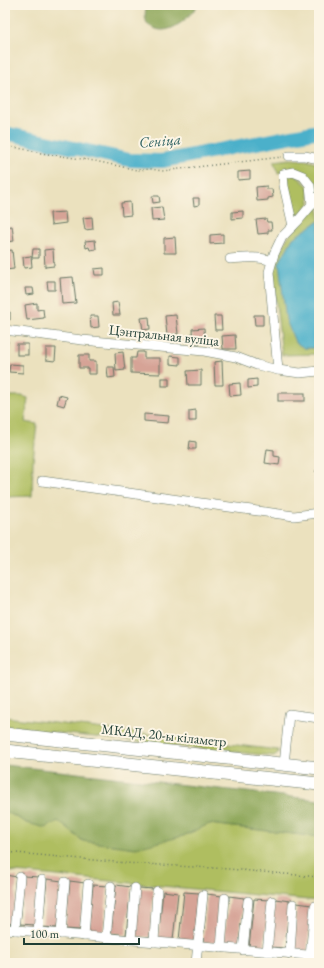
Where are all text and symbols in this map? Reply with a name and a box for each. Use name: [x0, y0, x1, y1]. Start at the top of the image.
water label: Сеніца: [138, 129, 182, 152]
street label: Цэнтральная вуліца: [108, 320, 220, 350]
street label: МКАД, 20-ы кіламетр: [101, 719, 227, 751]
scale bar: [24, 920, 139, 946]
text: 100 m: [30, 926, 60, 942]

